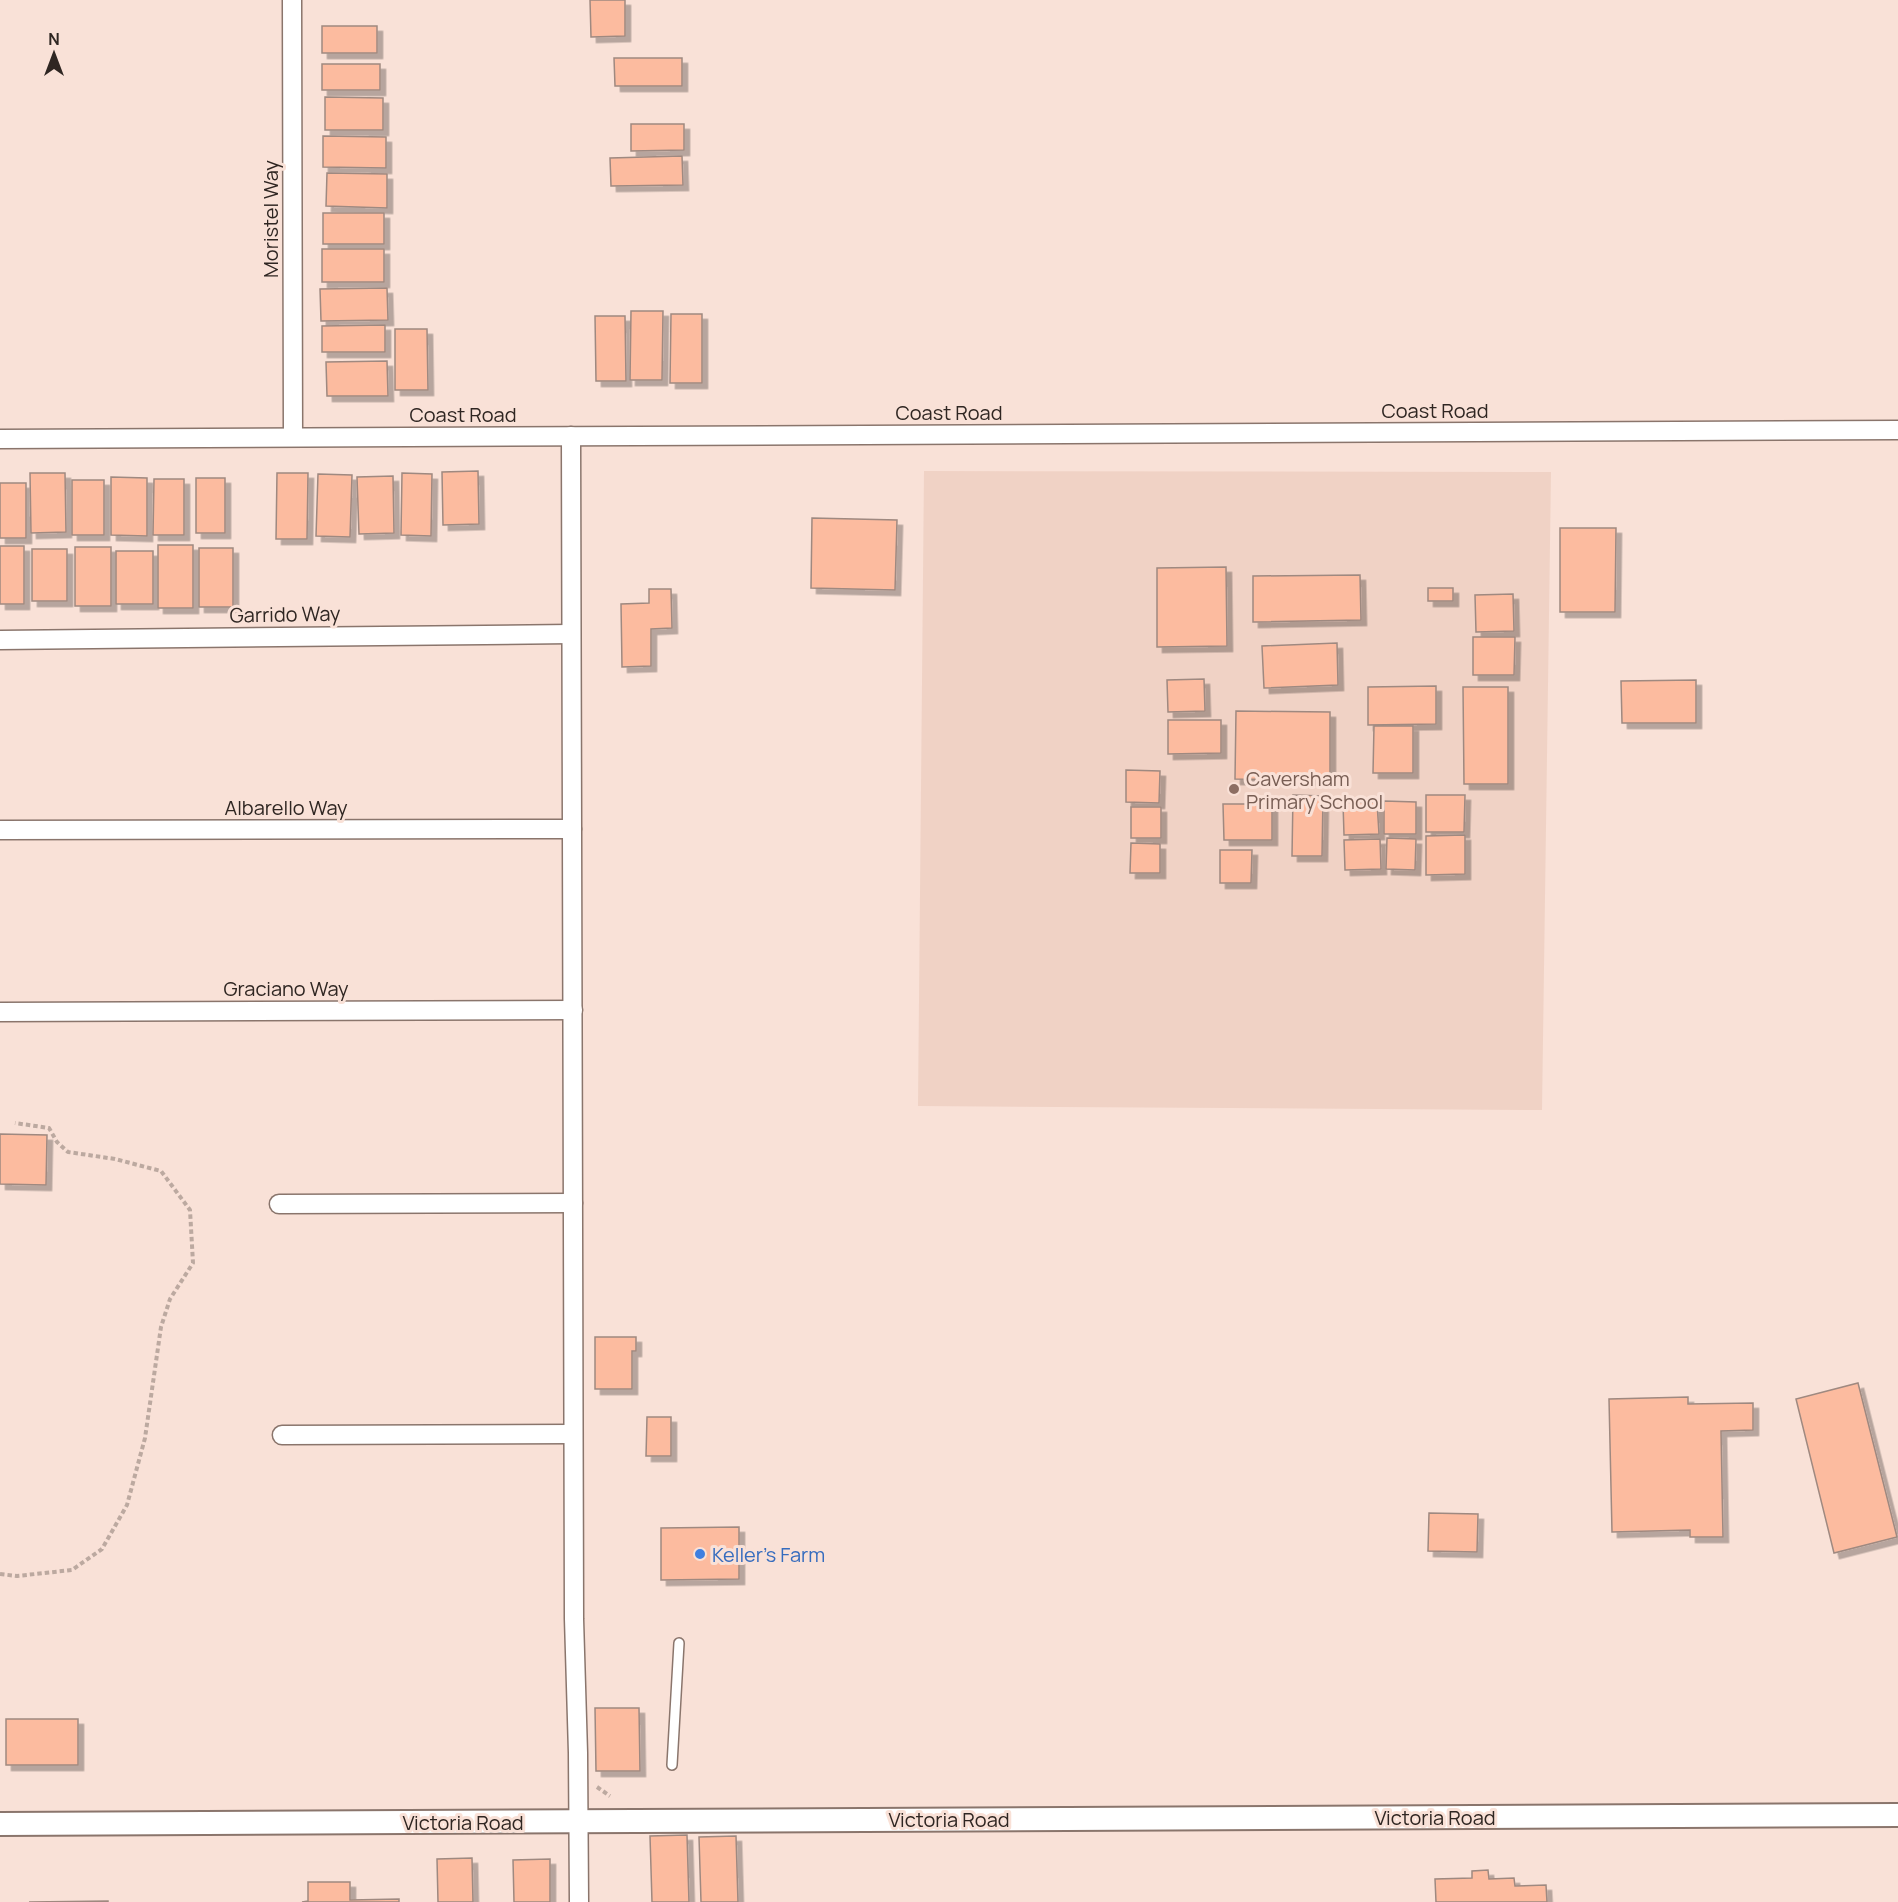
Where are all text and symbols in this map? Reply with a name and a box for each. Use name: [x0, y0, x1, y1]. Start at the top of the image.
north arrow: [24, 24, 84, 84]
text: N: [48, 28, 60, 50]
street label: Moristel Way: [257, 160, 284, 278]
street label: Coast Road: [1381, 397, 1489, 424]
street label: Coast Road: [895, 399, 1003, 426]
street label: Coast Road: [409, 401, 517, 428]
street label: Garrido Way: [229, 600, 341, 628]
place label: Caversham Primary School: [1246, 765, 1383, 815]
marker: Caversham Primary School: [1227, 782, 1241, 796]
street label: Albarello Way: [224, 794, 348, 821]
street label: Graciano Way: [223, 975, 349, 1002]
place label: Keller’s Farm: [712, 1541, 825, 1568]
marker: Keller’s Farm: [693, 1547, 707, 1561]
street label: Victoria Road: [1374, 1804, 1496, 1831]
street label: Victoria Road: [888, 1806, 1010, 1833]
street label: Victoria Road: [402, 1809, 524, 1836]

